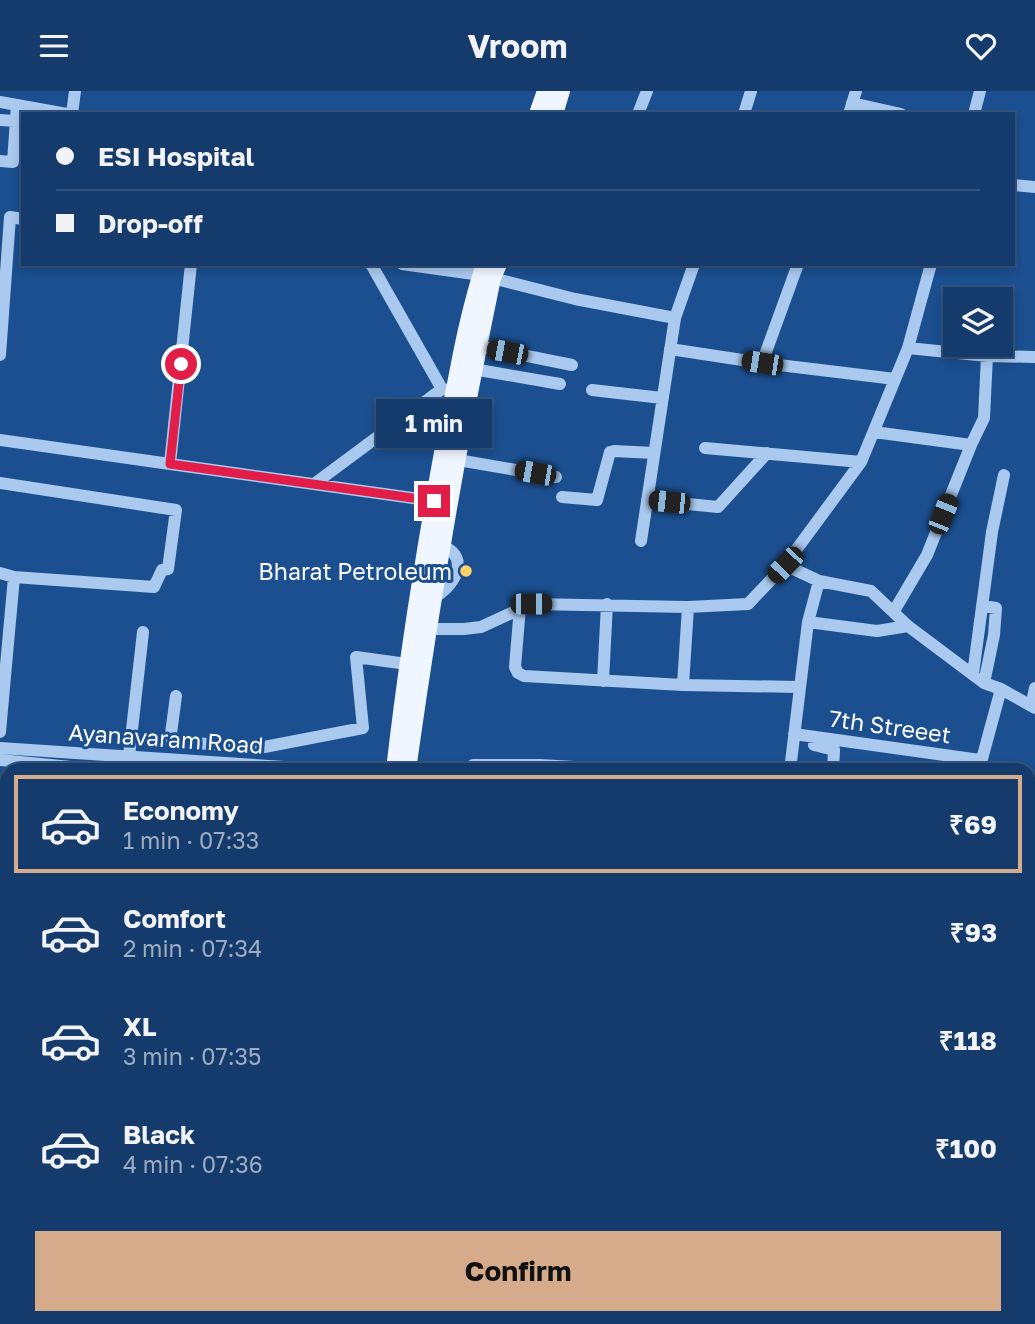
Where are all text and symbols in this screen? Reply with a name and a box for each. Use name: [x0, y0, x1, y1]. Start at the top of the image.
icon: menu: [35, 27, 73, 65]
text: Vroom: [468, 27, 568, 65]
icon: heart: [962, 27, 1000, 65]
text: ESI Hospital: [98, 141, 254, 172]
text: Drop-off: [98, 208, 203, 239]
map controls: [943, 287, 1013, 357]
button: layers: [943, 287, 1013, 357]
car: [485, 338, 530, 366]
route start: [165, 348, 197, 380]
car: [740, 349, 785, 377]
callout: 1 min: [376, 399, 492, 449]
text: 1 min: [405, 409, 463, 437]
car: [513, 459, 558, 487]
route end: [418, 485, 450, 517]
car: [648, 489, 691, 515]
car: [926, 491, 961, 537]
car: [763, 543, 808, 587]
place label: Bharat Petroleum: [258, 557, 452, 585]
marker: Bharat Petroleum: [458, 563, 474, 579]
car: [511, 594, 553, 615]
street label: 7th Streeet: [827, 704, 953, 748]
street label: Ayanavaram Road: [68, 717, 264, 759]
icon: car: [39, 793, 102, 856]
text: Economy: [123, 795, 239, 826]
text: ₹69: [949, 809, 997, 840]
text: 1 min · 07:33: [123, 826, 259, 854]
icon: car: [39, 901, 102, 964]
text: Comfort: [123, 903, 226, 934]
text: ₹93: [950, 917, 997, 948]
text: 2 min · 07:34: [123, 934, 262, 962]
icon: car: [39, 1009, 102, 1072]
text: XL: [123, 1011, 157, 1042]
text: ₹118: [939, 1025, 997, 1056]
text: 3 min · 07:35: [123, 1042, 261, 1070]
icon: car: [39, 1117, 102, 1180]
text: Black: [123, 1119, 195, 1150]
text: ₹100: [935, 1133, 997, 1164]
text: 4 min · 07:36: [123, 1150, 263, 1178]
button: Confirm: [35, 1231, 1001, 1311]

